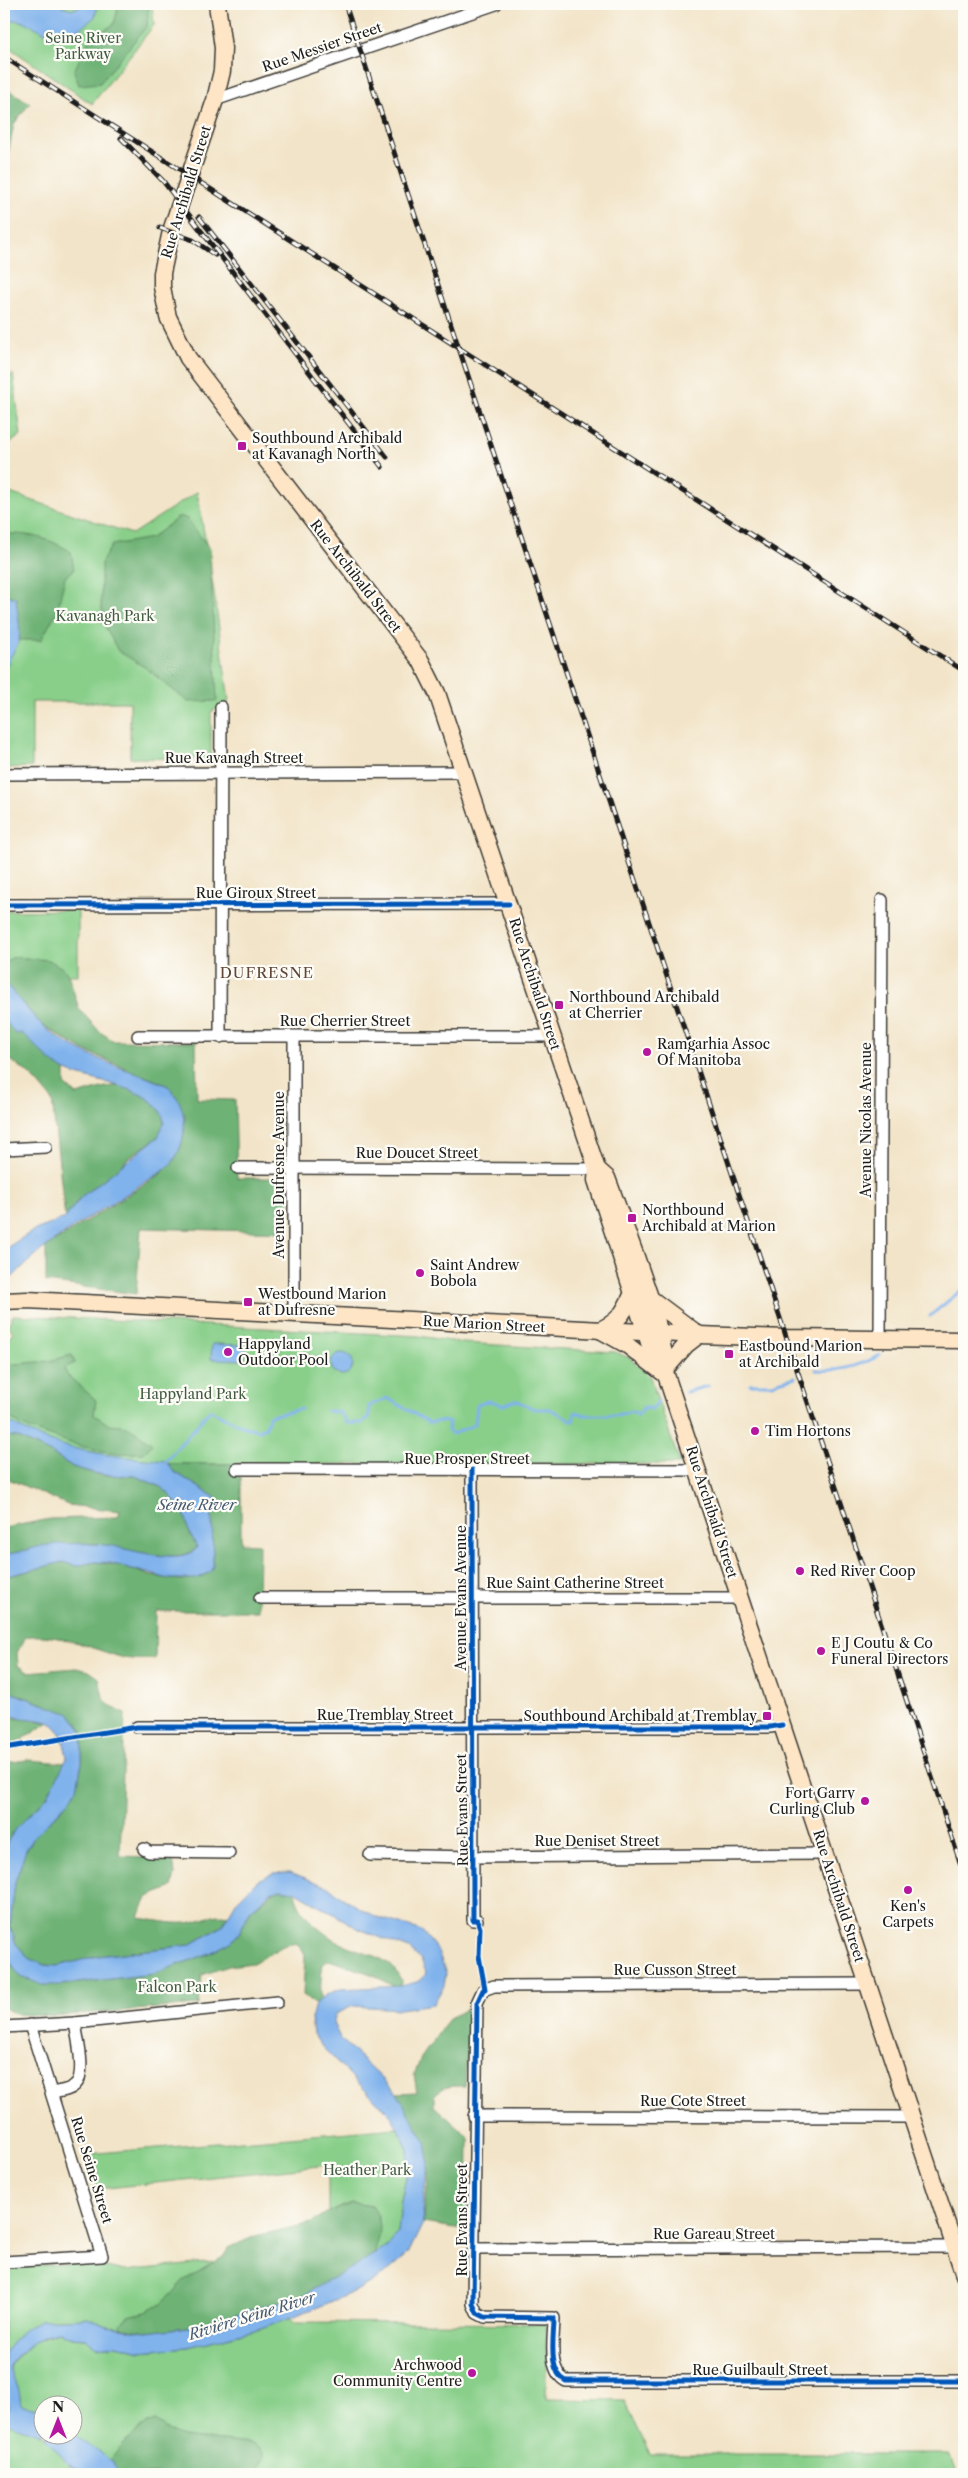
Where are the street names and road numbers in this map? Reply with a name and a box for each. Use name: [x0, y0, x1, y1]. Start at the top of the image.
street label: Rue Messier Street: [260, 18, 384, 76]
street label: Rue Archibald Street: [157, 123, 215, 261]
street label: Rue Archibald Street: [306, 516, 406, 636]
street label: Rue Kavanagh Street: [165, 749, 303, 767]
street label: Rue Giroux Street: [196, 884, 316, 902]
street label: Rue Archibald Street: [505, 915, 565, 1053]
street label: Rue Cherrier Street: [280, 1012, 410, 1030]
street label: Avenue Nicolas Avenue: [857, 1042, 875, 1199]
street label: Avenue Dufresne Avenue: [270, 1091, 288, 1260]
street label: Rue Doucet Street: [356, 1144, 478, 1162]
street label: Rue Marion Street: [422, 1312, 546, 1336]
street label: Rue Archibald Street: [682, 1443, 742, 1581]
street label: Rue Prosper Street: [404, 1450, 530, 1468]
street label: Avenue Evans Avenue: [452, 1525, 470, 1672]
street label: Rue Saint Catherine Street: [486, 1574, 664, 1592]
street label: Rue Tremblay Street: [317, 1706, 453, 1724]
street label: Rue Evans Street: [452, 1753, 472, 1867]
street label: Rue Archibald Street: [809, 1827, 869, 1965]
street label: Rue Deniset Street: [535, 1832, 660, 1850]
street label: Rue Cusson Street: [614, 1961, 736, 1979]
street label: Rue Cote Street: [640, 2092, 746, 2110]
street label: Rue Seine Street: [67, 2114, 117, 2226]
street label: Rue Evans Street: [453, 2164, 471, 2276]
street label: Rue Gareau Street: [653, 2225, 775, 2243]
street label: Rue Guilbault Street: [692, 2361, 828, 2379]

